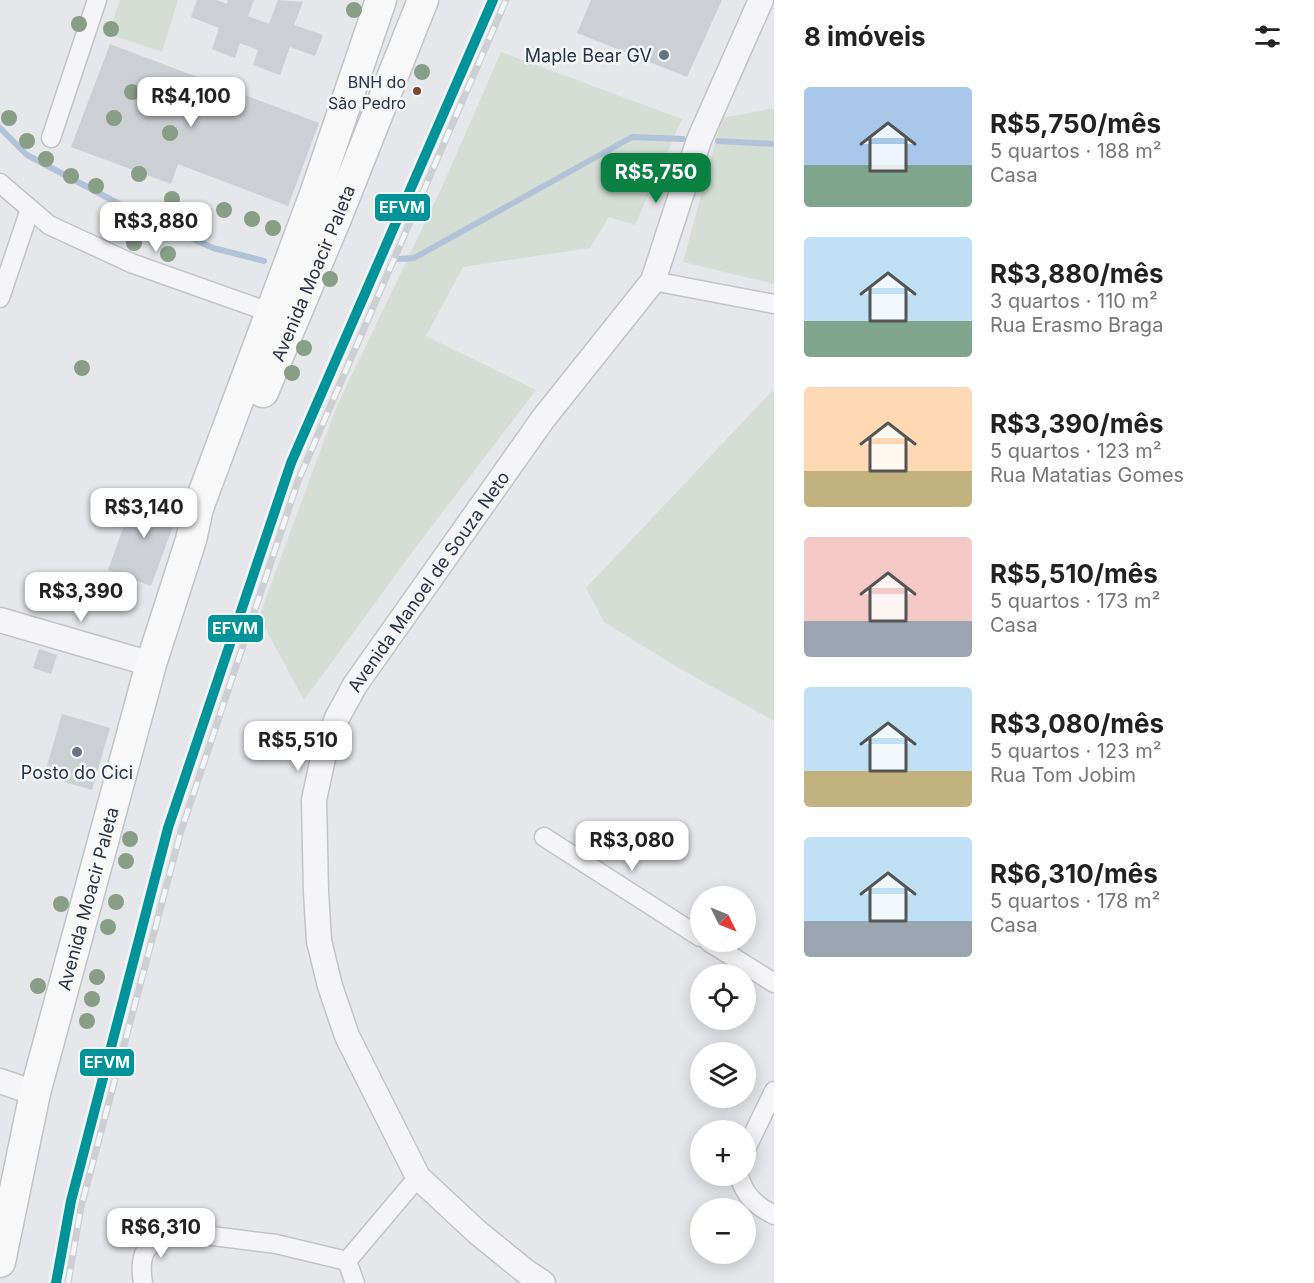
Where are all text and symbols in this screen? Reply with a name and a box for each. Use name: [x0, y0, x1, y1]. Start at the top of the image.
icon: filters: [1251, 20, 1284, 53]
text: 8 imóveis: [804, 21, 926, 52]
place label: Maple Bear GV: [525, 45, 652, 66]
marker: Maple Bear GV: [657, 48, 671, 62]
place label: BNH do São Pedro: [328, 72, 406, 113]
pin: R$4,100: [136, 77, 246, 128]
text: R$4,100: [151, 84, 231, 108]
marker: BNH do São Pedro: [411, 85, 423, 97]
text: R$5,750/mês: [990, 108, 1161, 139]
icon: home: [852, 111, 924, 183]
text: 5 quartos · 188 m²: [990, 139, 1162, 163]
pin: R$5,750: [601, 153, 711, 204]
text: R$5,750: [615, 160, 697, 184]
text: Casa: [990, 163, 1038, 187]
street label: Avenida Moacir Paleta: [267, 182, 359, 364]
line badge: EFVM: [374, 193, 431, 222]
text: EFVM: [379, 197, 425, 217]
pin: R$3,880: [101, 202, 211, 253]
text: R$3,880: [114, 209, 198, 233]
text: R$3,880/mês: [990, 258, 1164, 289]
icon: home: [852, 261, 924, 333]
text: 3 quartos · 110 m²: [990, 289, 1158, 313]
text: Rua Erasmo Braga: [990, 313, 1163, 337]
text: R$3,390/mês: [990, 408, 1164, 439]
icon: home: [852, 411, 924, 483]
text: 5 quartos · 123 m²: [990, 439, 1162, 463]
text: Rua Matatias Gomes: [990, 463, 1184, 487]
street label: Avenida Manoel de Souza Neto: [343, 467, 513, 695]
pin: R$3,140: [89, 488, 199, 539]
text: R$3,140: [104, 495, 184, 519]
text: R$5,510/mês: [990, 558, 1158, 589]
icon: home: [852, 561, 924, 633]
pin: R$3,390: [26, 572, 136, 623]
text: R$3,390: [39, 579, 123, 603]
text: 5 quartos · 173 m²: [990, 589, 1160, 613]
text: Casa: [990, 613, 1038, 637]
line badge: EFVM: [207, 614, 264, 643]
text: EFVM: [212, 618, 258, 638]
text: R$3,080/mês: [990, 708, 1164, 739]
icon: home: [852, 711, 924, 783]
pin: R$5,510: [243, 721, 353, 772]
text: R$5,510: [258, 728, 338, 752]
text: 5 quartos · 123 m²: [990, 739, 1162, 763]
marker: Posto do Cici: [70, 745, 84, 759]
place label: Posto do Cici: [21, 762, 133, 783]
text: Rua Tom Jobim: [990, 763, 1136, 787]
street label: Avenida Moacir Paleta: [53, 805, 122, 993]
pin: R$3,080: [577, 821, 687, 872]
text: R$3,080: [590, 828, 674, 852]
text: R$6,310/mês: [990, 858, 1158, 889]
icon: home: [852, 861, 924, 933]
north arrow: [690, 886, 756, 952]
map controls: [690, 886, 756, 1264]
text: 5 quartos · 178 m²: [990, 889, 1160, 913]
text: Casa: [990, 913, 1038, 937]
button: locate: [690, 964, 756, 1030]
button: layers: [690, 1042, 756, 1108]
line badge: EFVM: [79, 1048, 135, 1077]
text: EFVM: [84, 1052, 130, 1072]
button: +: [690, 1120, 756, 1186]
button: −: [690, 1198, 756, 1264]
pin: R$6,310: [106, 1208, 216, 1259]
text: R$6,310: [121, 1215, 201, 1239]

